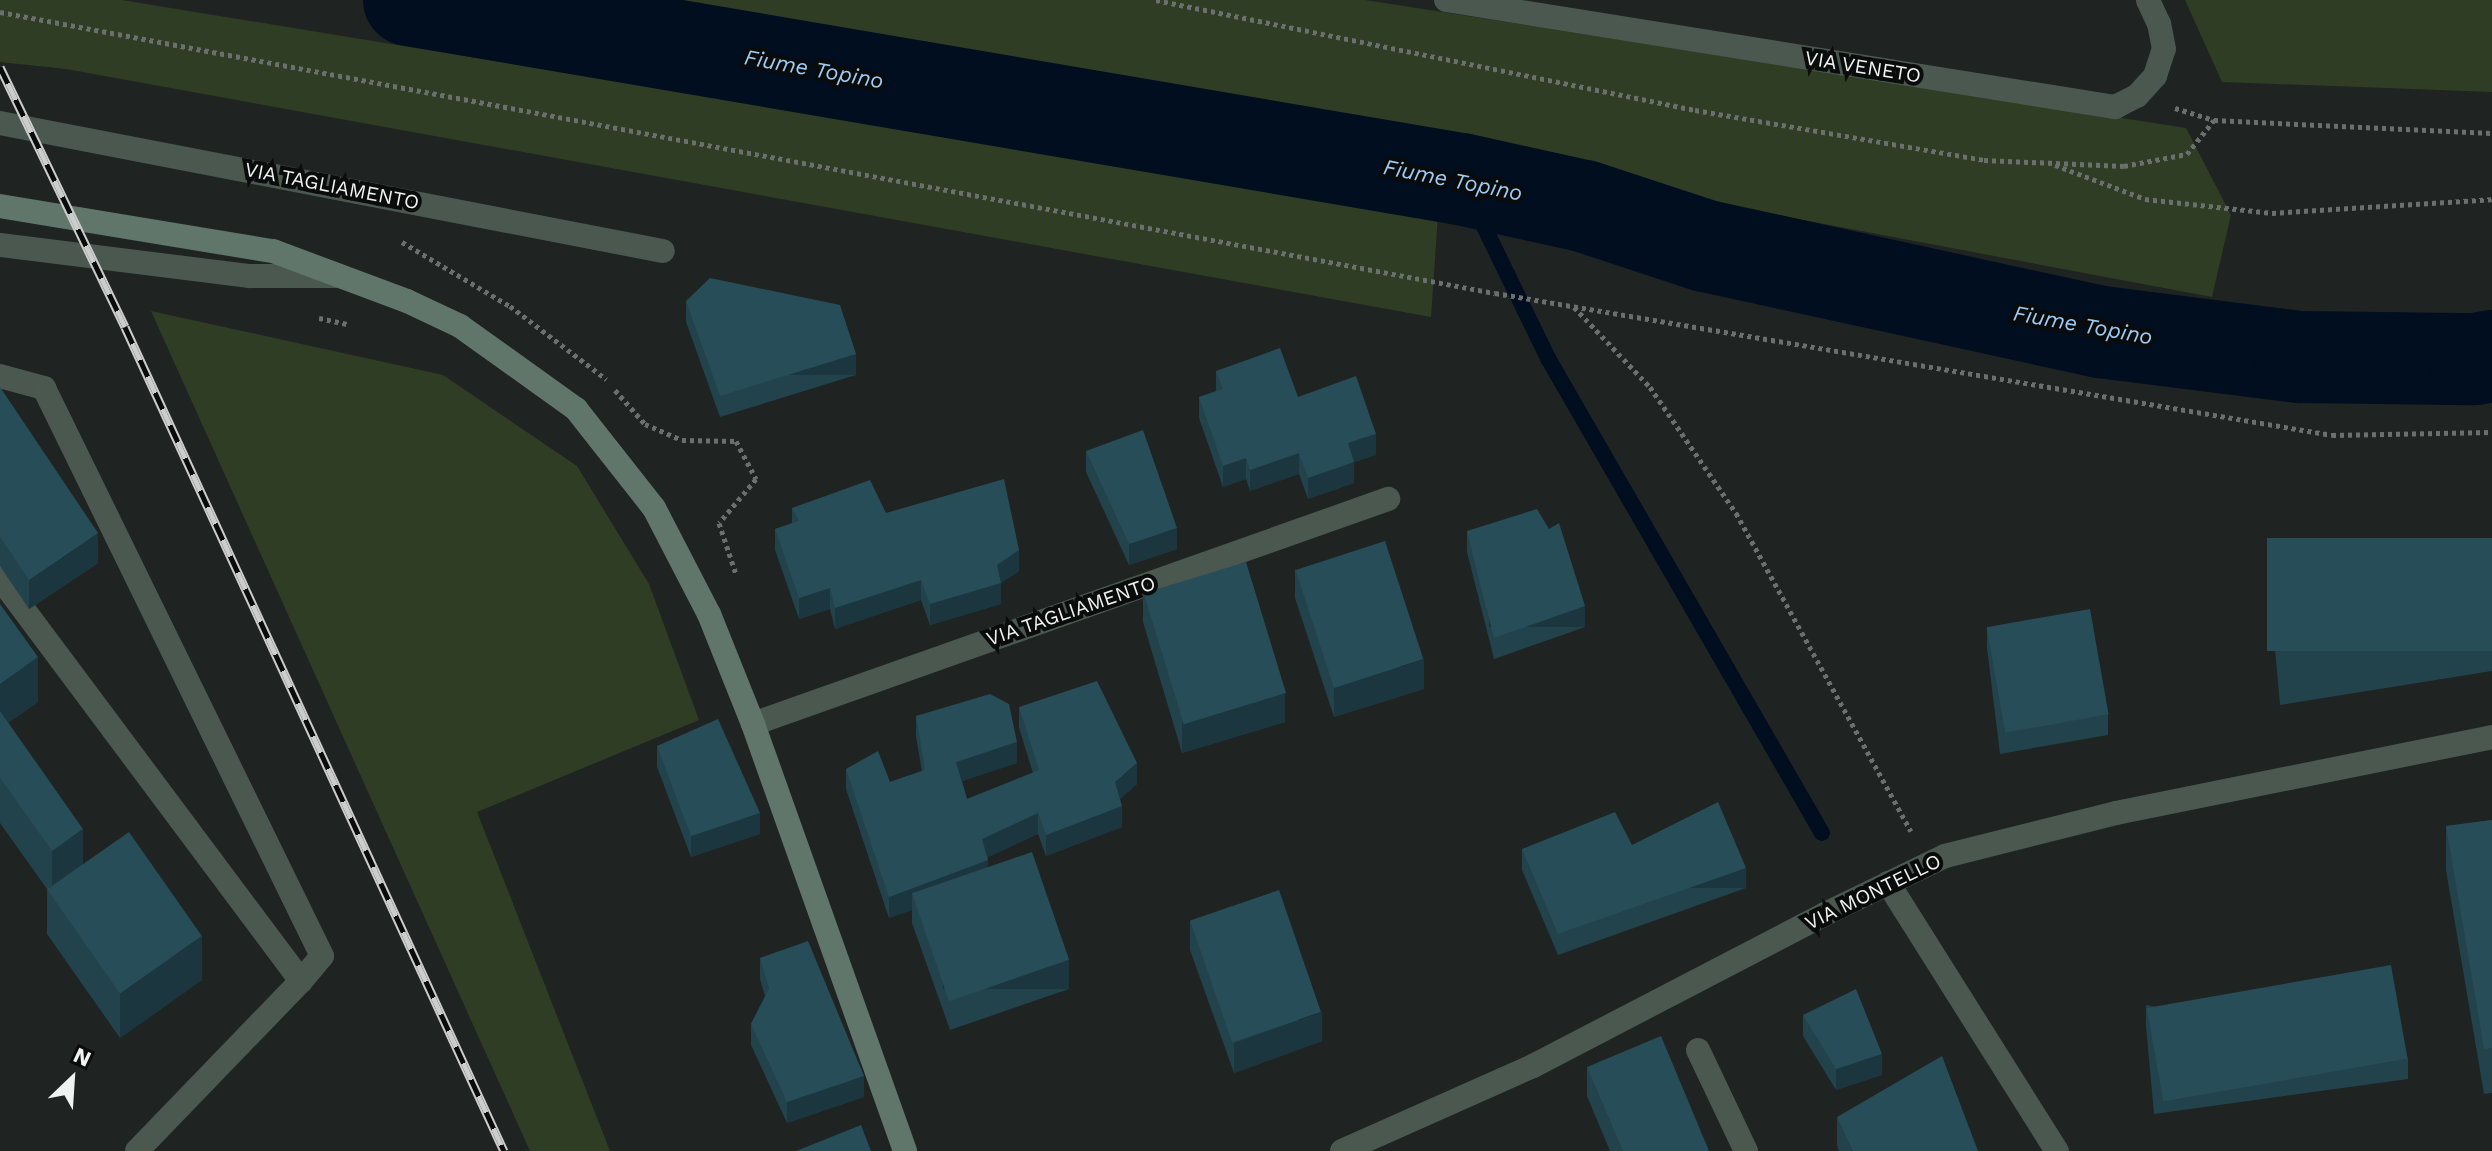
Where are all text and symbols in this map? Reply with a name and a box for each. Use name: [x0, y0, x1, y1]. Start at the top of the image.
water label: Fiume Topino: [742, 44, 886, 94]
street label: VIA VENETO: [1803, 46, 1923, 88]
water label: Fiume Topino: [1381, 154, 1525, 206]
street label: VIA TAGLIAMENTO: [242, 157, 422, 215]
water label: Fiume Topino: [2011, 300, 2155, 350]
street label: VIA TAGLIAMENTO: [983, 571, 1159, 651]
street label: VIA MONTELLO: [1801, 849, 1945, 935]
north arrow: [32, 1039, 112, 1119]
text: N: [70, 1042, 95, 1072]

